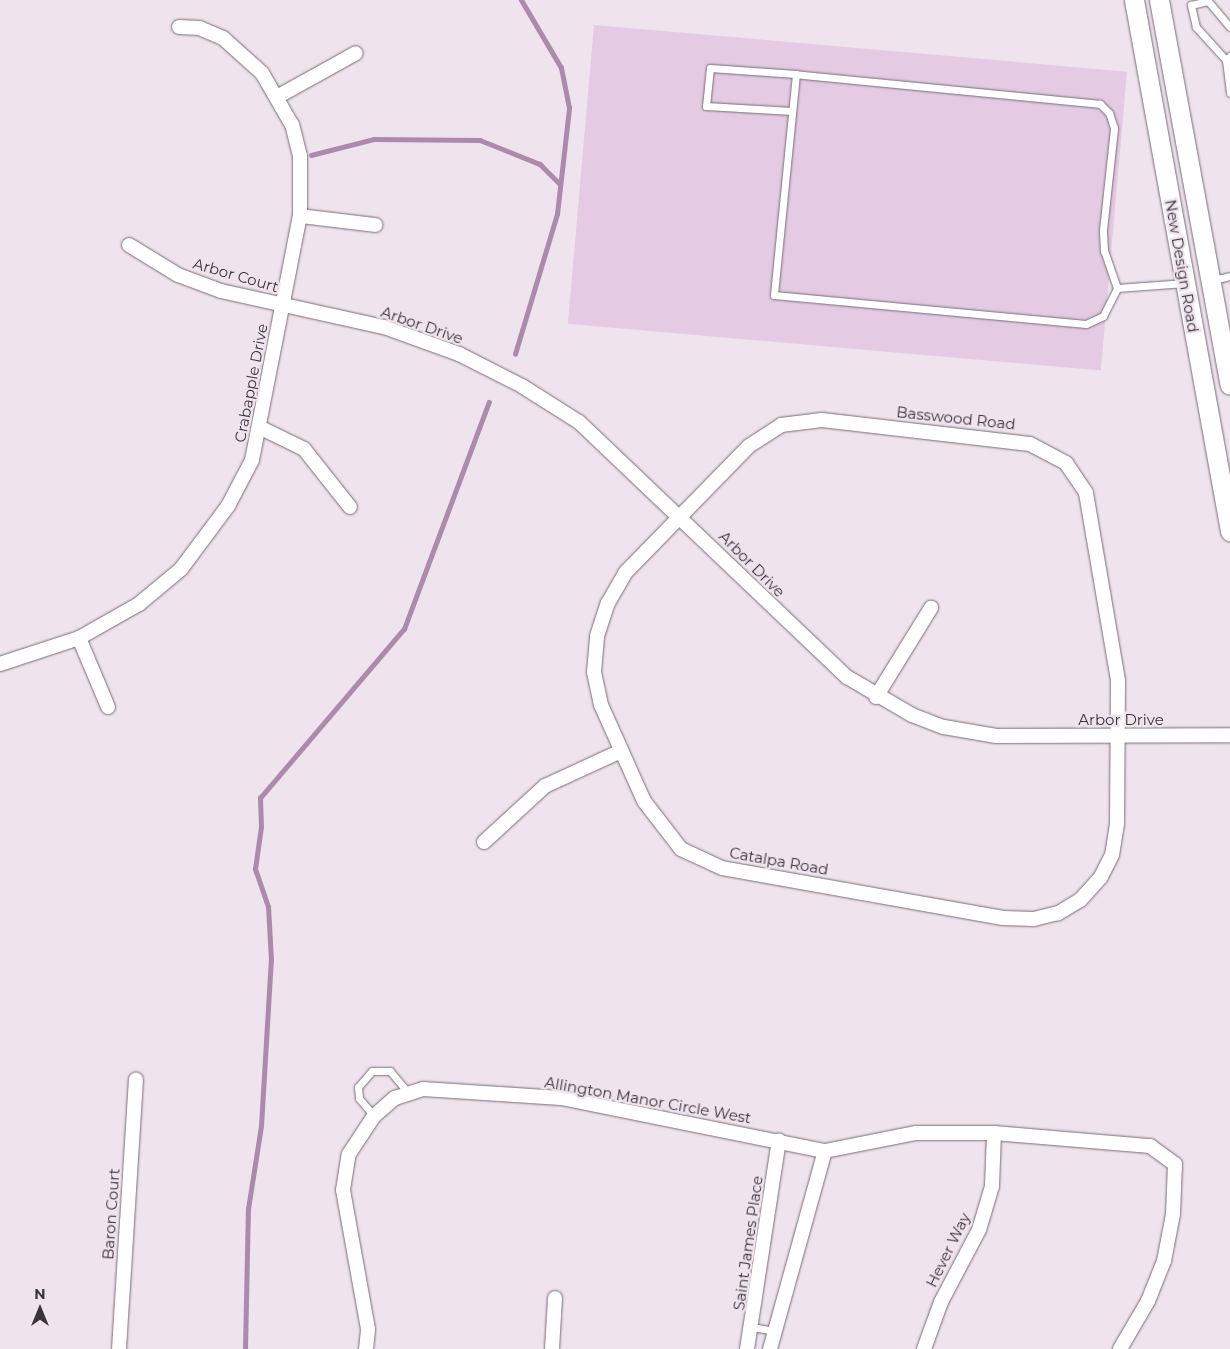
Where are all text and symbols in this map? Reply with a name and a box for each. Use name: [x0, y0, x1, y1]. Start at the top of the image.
street label: New Design Road: [1161, 198, 1203, 334]
street label: Arbor Court: [191, 254, 281, 296]
street label: Arbor Drive: [379, 303, 465, 347]
street label: Crabapple Drive: [231, 322, 271, 444]
street label: Basswood Road: [896, 403, 1016, 433]
street label: Arbor Drive: [715, 527, 789, 601]
street label: Arbor Drive: [1078, 711, 1164, 729]
street label: Catalpa Road: [728, 843, 830, 879]
street label: Allington Manor Circle West: [543, 1073, 753, 1127]
street label: Baron Court: [99, 1168, 123, 1260]
street label: Saint James Place: [730, 1174, 766, 1312]
street label: Hever Way: [922, 1210, 974, 1290]
north arrow: [15, 1284, 65, 1334]
text: N: [34, 1285, 46, 1303]

